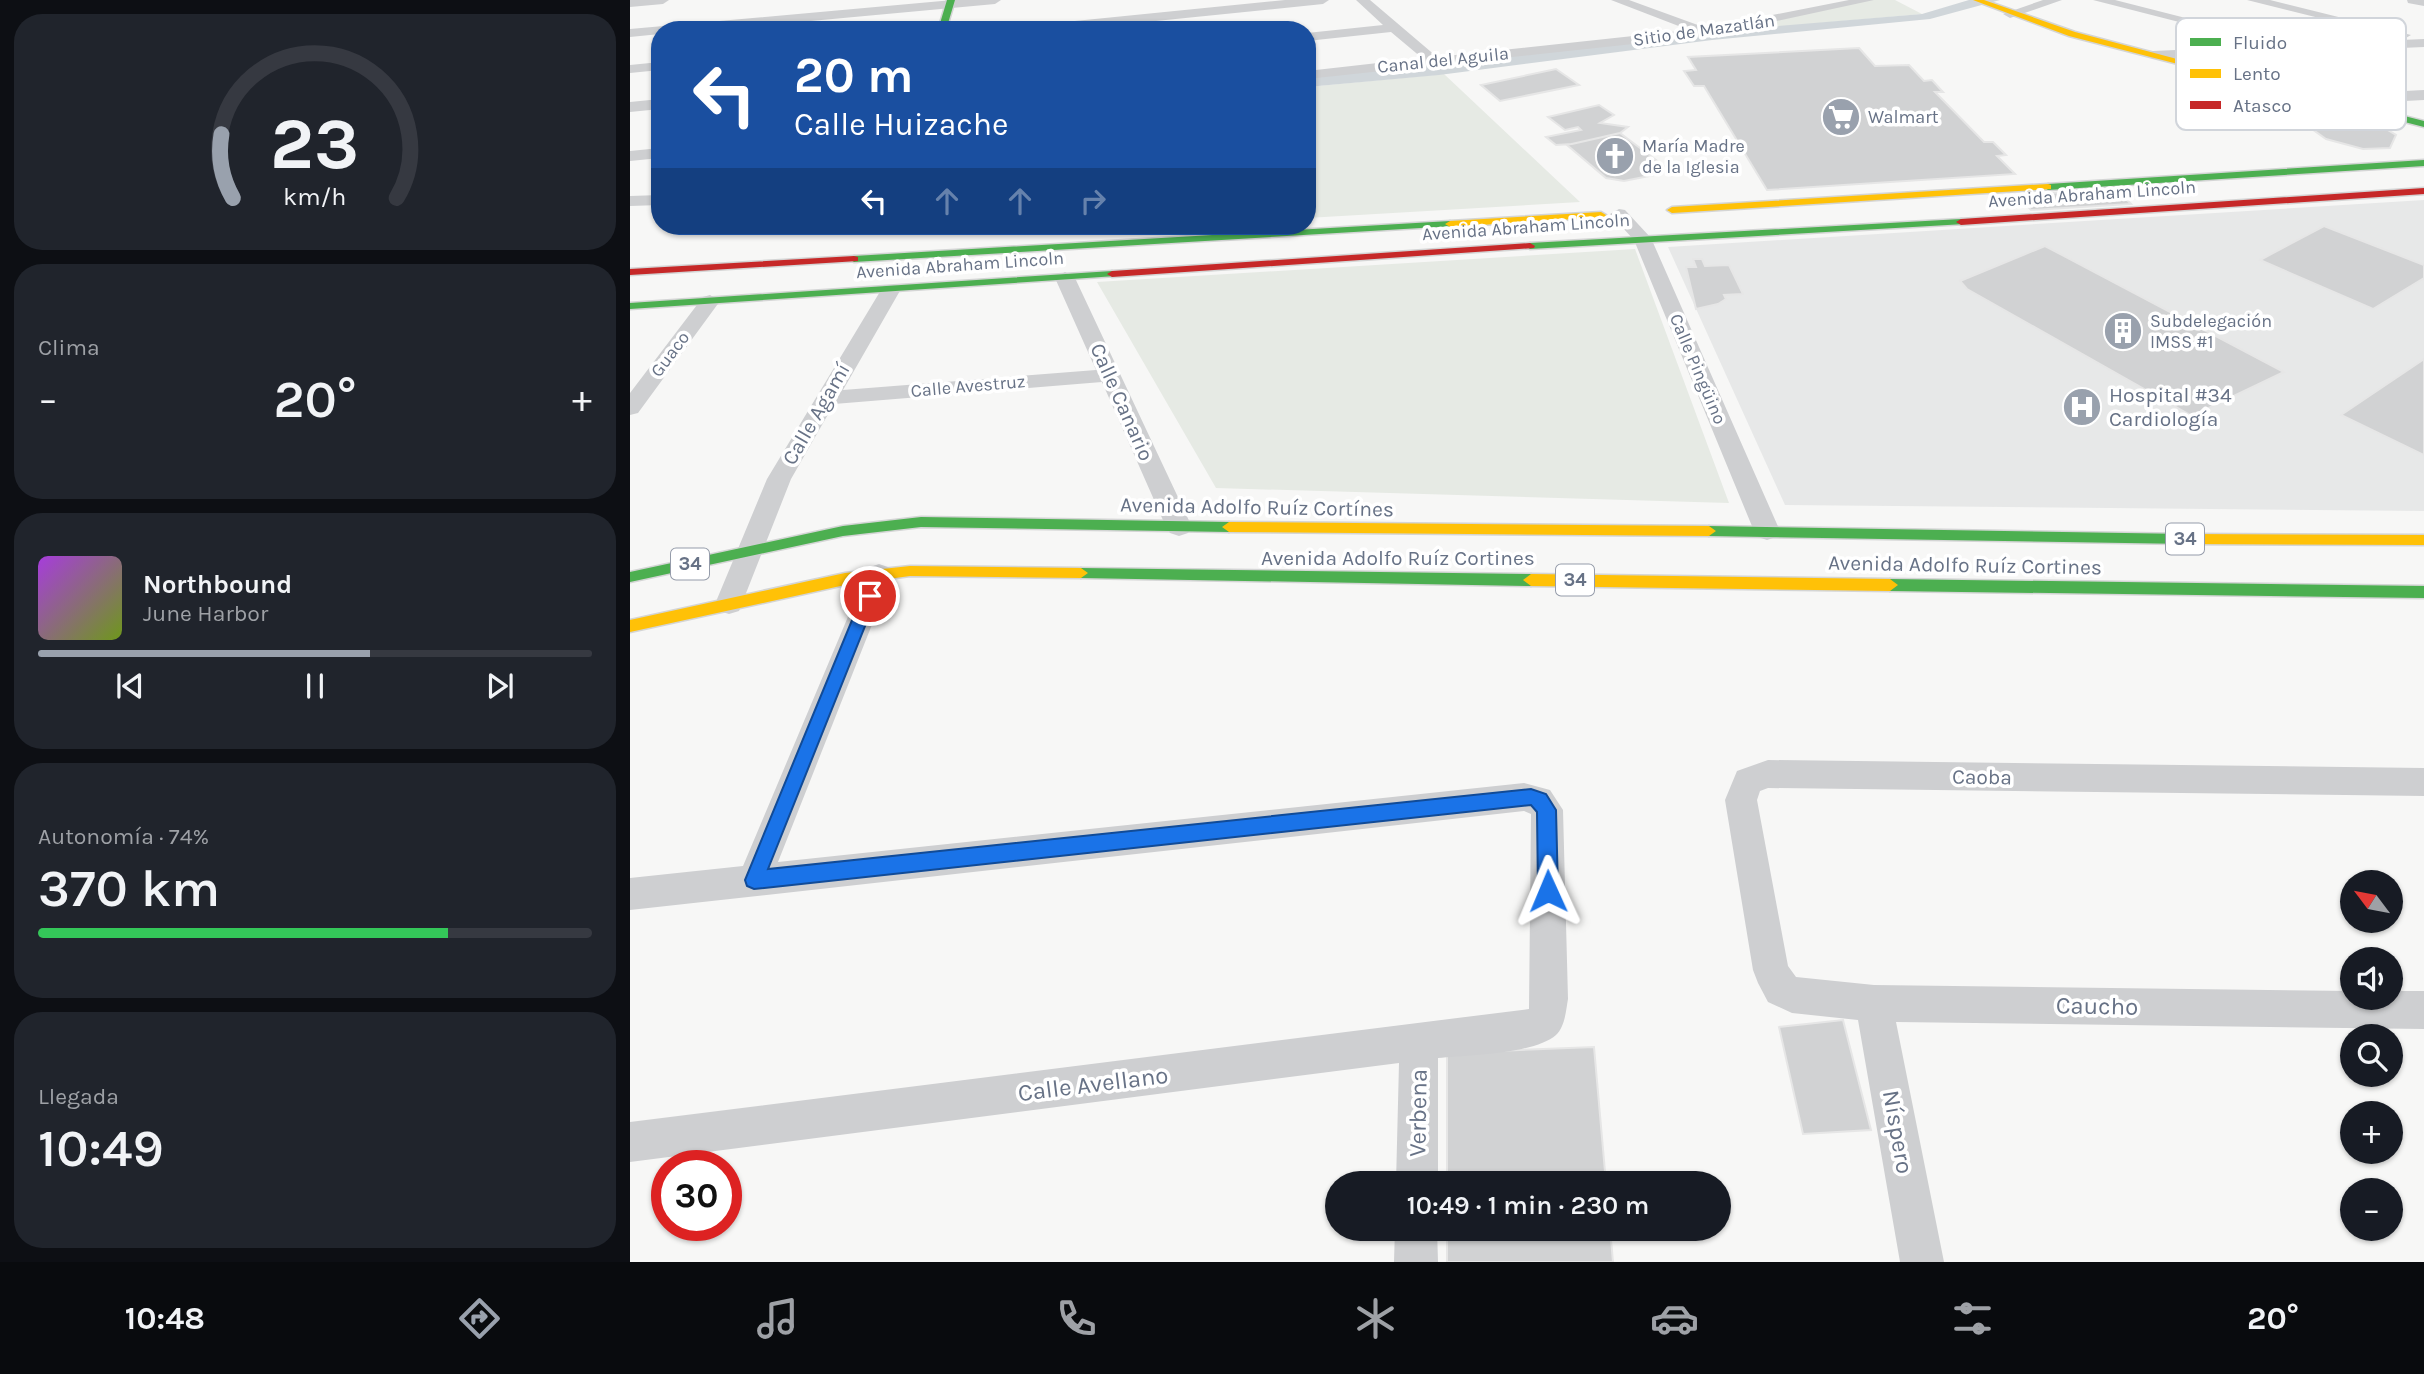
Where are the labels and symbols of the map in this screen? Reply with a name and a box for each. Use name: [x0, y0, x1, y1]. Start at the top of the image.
street label: Sitio de Mazatlán: [1632, 9, 1776, 51]
legend: [2176, 18, 2406, 130]
text: Fluido: [2233, 32, 2287, 54]
street label: Canal del Aguila: [1376, 42, 1510, 78]
text: Lento: [2233, 63, 2281, 85]
text: Atasco: [2233, 95, 2292, 117]
supermarket icon: Walmart: [1820, 96, 1862, 138]
place label: Walmart: [1868, 106, 1939, 128]
church icon: María Madre de la Iglesia: [1594, 135, 1636, 177]
place label: María Madre de la Iglesia: [1642, 135, 1745, 178]
street label: Avenida Abraham Lincoln: [1987, 176, 2197, 212]
street label: Avenida Abraham Lincoln: [1421, 209, 1631, 245]
street label: Avenida Abraham Lincoln: [855, 247, 1065, 283]
street label: Calle Pingüino: [1665, 310, 1731, 428]
building icon: Subdelegación IMSS #1: [2102, 310, 2144, 352]
place label: Subdelegación IMSS #1: [2150, 310, 2272, 353]
street label: Guaco: [646, 327, 694, 381]
street label: Calle Canario: [1085, 340, 1159, 464]
street label: Calle Agamí: [777, 358, 855, 469]
street label: Calle Avestruz: [910, 370, 1026, 402]
place label: Hospital #34 Cardiología: [2109, 383, 2232, 431]
hospital icon: Hospital #34 Cardiología: [2061, 386, 2103, 428]
street label: Avenida Adolfo Ruíz Cortínes: [1120, 493, 1394, 521]
road number: 34: [2166, 524, 2204, 554]
street label: Avenida Adolfo Ruíz Cortines: [1261, 546, 1535, 570]
road number: 34: [671, 548, 709, 580]
street label: Avenida Adolfo Ruíz Cortines: [1828, 551, 2102, 579]
road number: 34: [1556, 565, 1594, 596]
pin: [840, 566, 900, 626]
street label: Caoba: [1952, 764, 2012, 790]
position arrow: [1511, 854, 1585, 928]
north arrow: [2340, 870, 2403, 933]
street label: Caucho: [2056, 991, 2138, 1021]
street label: Calle Avellano: [1016, 1061, 1170, 1107]
street label: Verbena: [1403, 1069, 1433, 1157]
street label: Níspero: [1877, 1088, 1919, 1176]
speed limit sign: 30: [651, 1150, 742, 1241]

